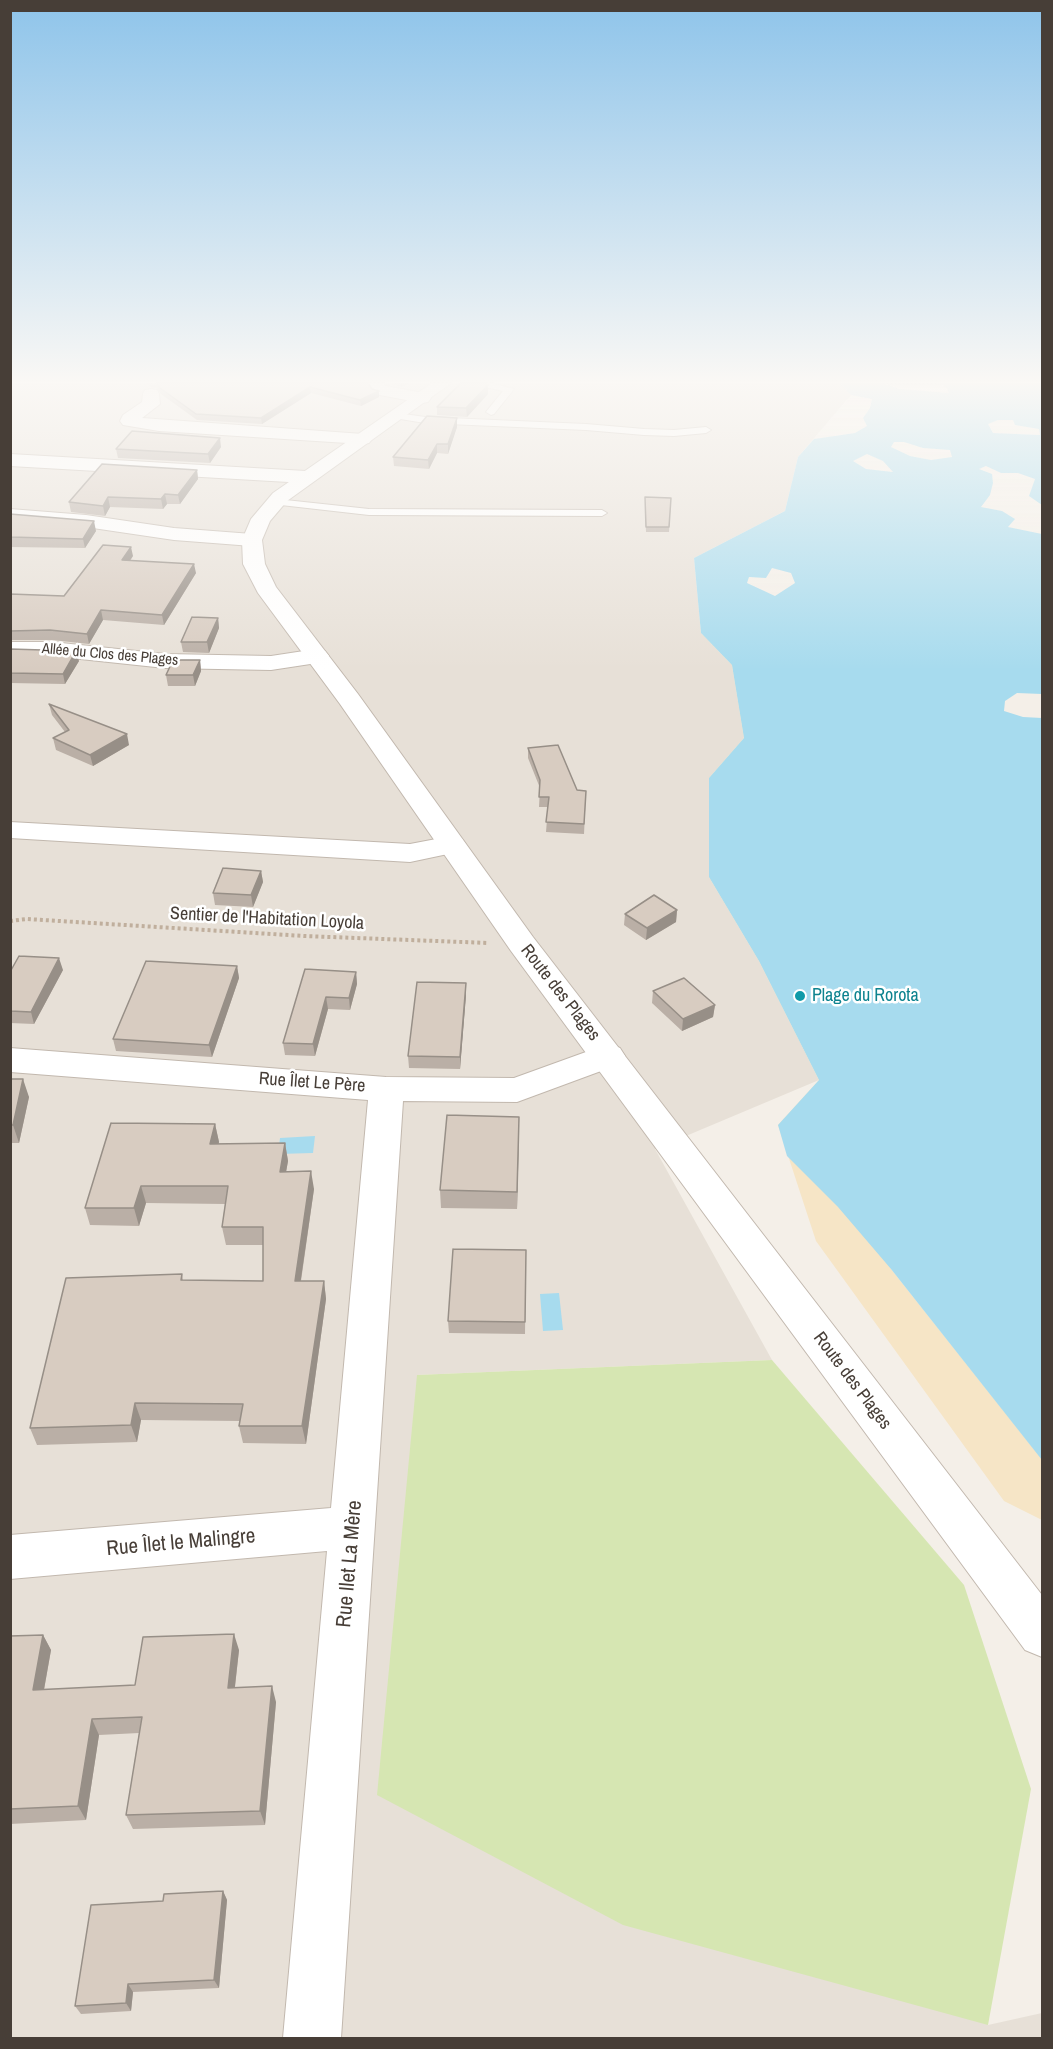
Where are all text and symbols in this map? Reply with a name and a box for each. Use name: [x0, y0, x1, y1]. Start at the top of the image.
street label: Allée du Clos des Plages: [41, 640, 179, 670]
street label: Sentier de l'Habitation Loyola: [170, 903, 364, 935]
street label: Route des Plages: [516, 940, 604, 1046]
place label: Plage du Rorota: [812, 985, 919, 1007]
marker: Plage du Rorota: [793, 989, 807, 1003]
street label: Rue Îlet Le Père: [258, 1069, 366, 1097]
street label: Route des Plages: [808, 1328, 896, 1434]
street label: Rue Ilet La Mère: [332, 1499, 368, 1629]
street label: Rue Îlet le Malingre: [106, 1524, 256, 1562]

